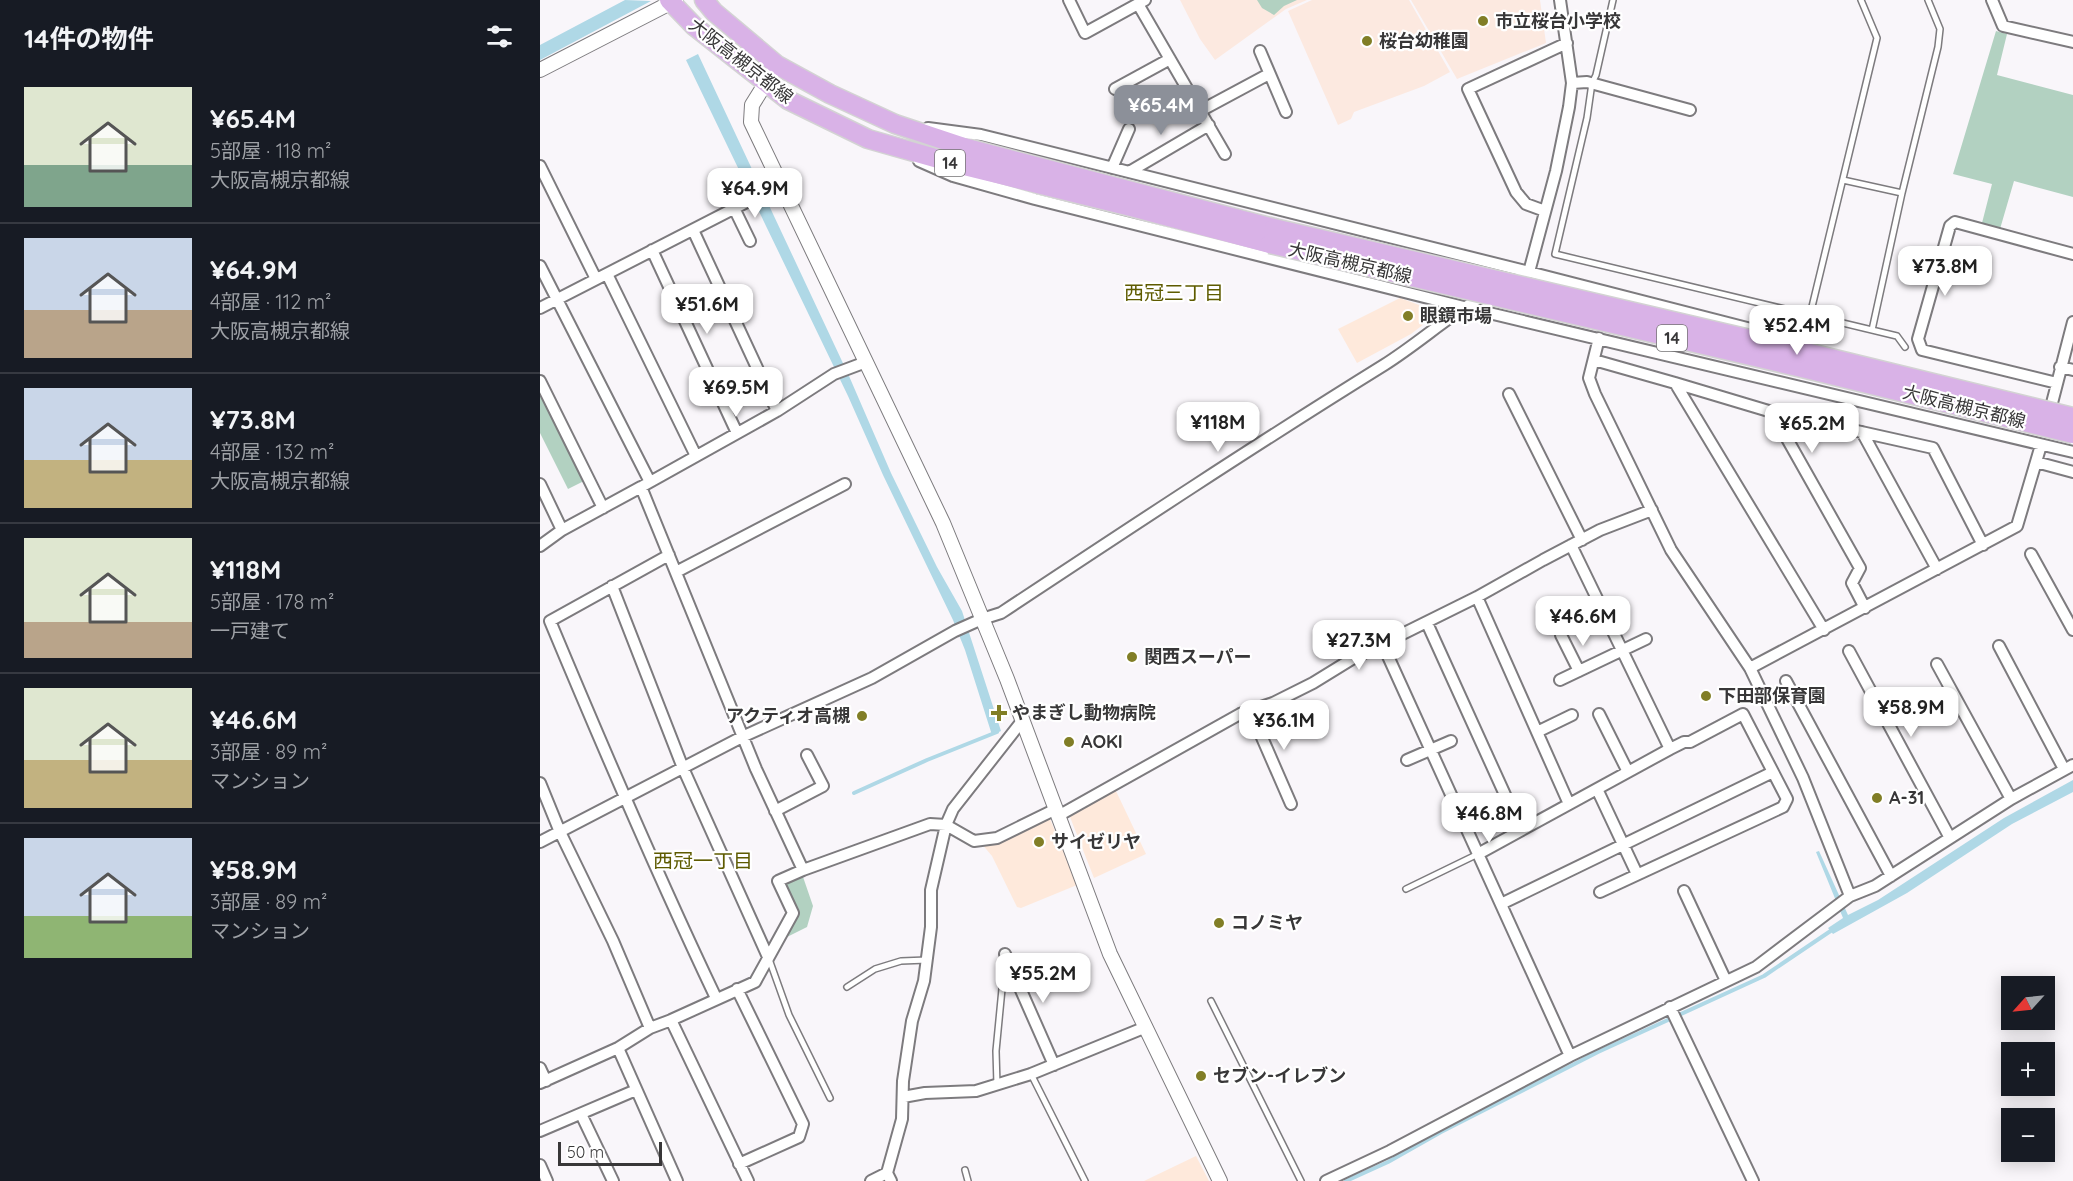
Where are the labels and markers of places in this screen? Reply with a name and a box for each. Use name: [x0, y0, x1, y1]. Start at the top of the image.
place label: 市立桜台小学校: [1495, 9, 1621, 32]
marker: 市立桜台小学校: [1476, 14, 1490, 28]
place label: 桜台幼稚園: [1379, 29, 1469, 52]
marker: 桜台幼稚園: [1360, 34, 1374, 48]
pin: ¥65.4M: [1112, 85, 1210, 136]
pin: ¥64.9M: [706, 168, 804, 219]
pin: ¥73.8M: [1896, 246, 1994, 297]
pin: ¥51.6M: [658, 284, 756, 335]
place label: 眼鏡市場: [1420, 304, 1492, 327]
pin: ¥52.4M: [1748, 305, 1846, 356]
marker: 眼鏡市場: [1401, 309, 1415, 323]
pin: ¥69.5M: [687, 367, 785, 418]
pin: ¥118M: [1176, 402, 1260, 453]
pin: ¥65.2M: [1763, 403, 1861, 454]
pin: ¥46.6M: [1534, 596, 1632, 647]
pin: ¥27.3M: [1310, 620, 1408, 671]
place label: 関西スーパー: [1144, 645, 1252, 668]
marker: 関西スーパー: [1125, 650, 1139, 664]
place label: 下田部保育園: [1718, 684, 1826, 707]
pin: ¥58.9M: [1862, 687, 1960, 738]
marker: 下田部保育園: [1699, 689, 1713, 703]
pin: ¥36.1M: [1235, 700, 1333, 751]
place label: やまぎし動物病院: [1012, 701, 1156, 724]
place label: アクティオ高槻: [726, 704, 850, 727]
marker: やまぎし動物病院: [990, 704, 1008, 722]
marker: アクティオ高槻: [855, 709, 869, 723]
place label: AOKI: [1081, 730, 1123, 753]
marker: AOKI: [1062, 735, 1076, 749]
place label: A-31: [1889, 786, 1924, 809]
marker: A-31: [1870, 791, 1884, 805]
pin: ¥46.8M: [1440, 793, 1538, 844]
place label: サイゼリヤ: [1051, 830, 1141, 853]
marker: サイゼリヤ: [1032, 835, 1046, 849]
place label: コノミヤ: [1231, 911, 1303, 934]
marker: コノミヤ: [1212, 916, 1226, 930]
pin: ¥55.2M: [994, 953, 1092, 1004]
place label: セブン-イレブン: [1213, 1064, 1346, 1087]
marker: セブン-イレブン: [1194, 1069, 1208, 1083]

